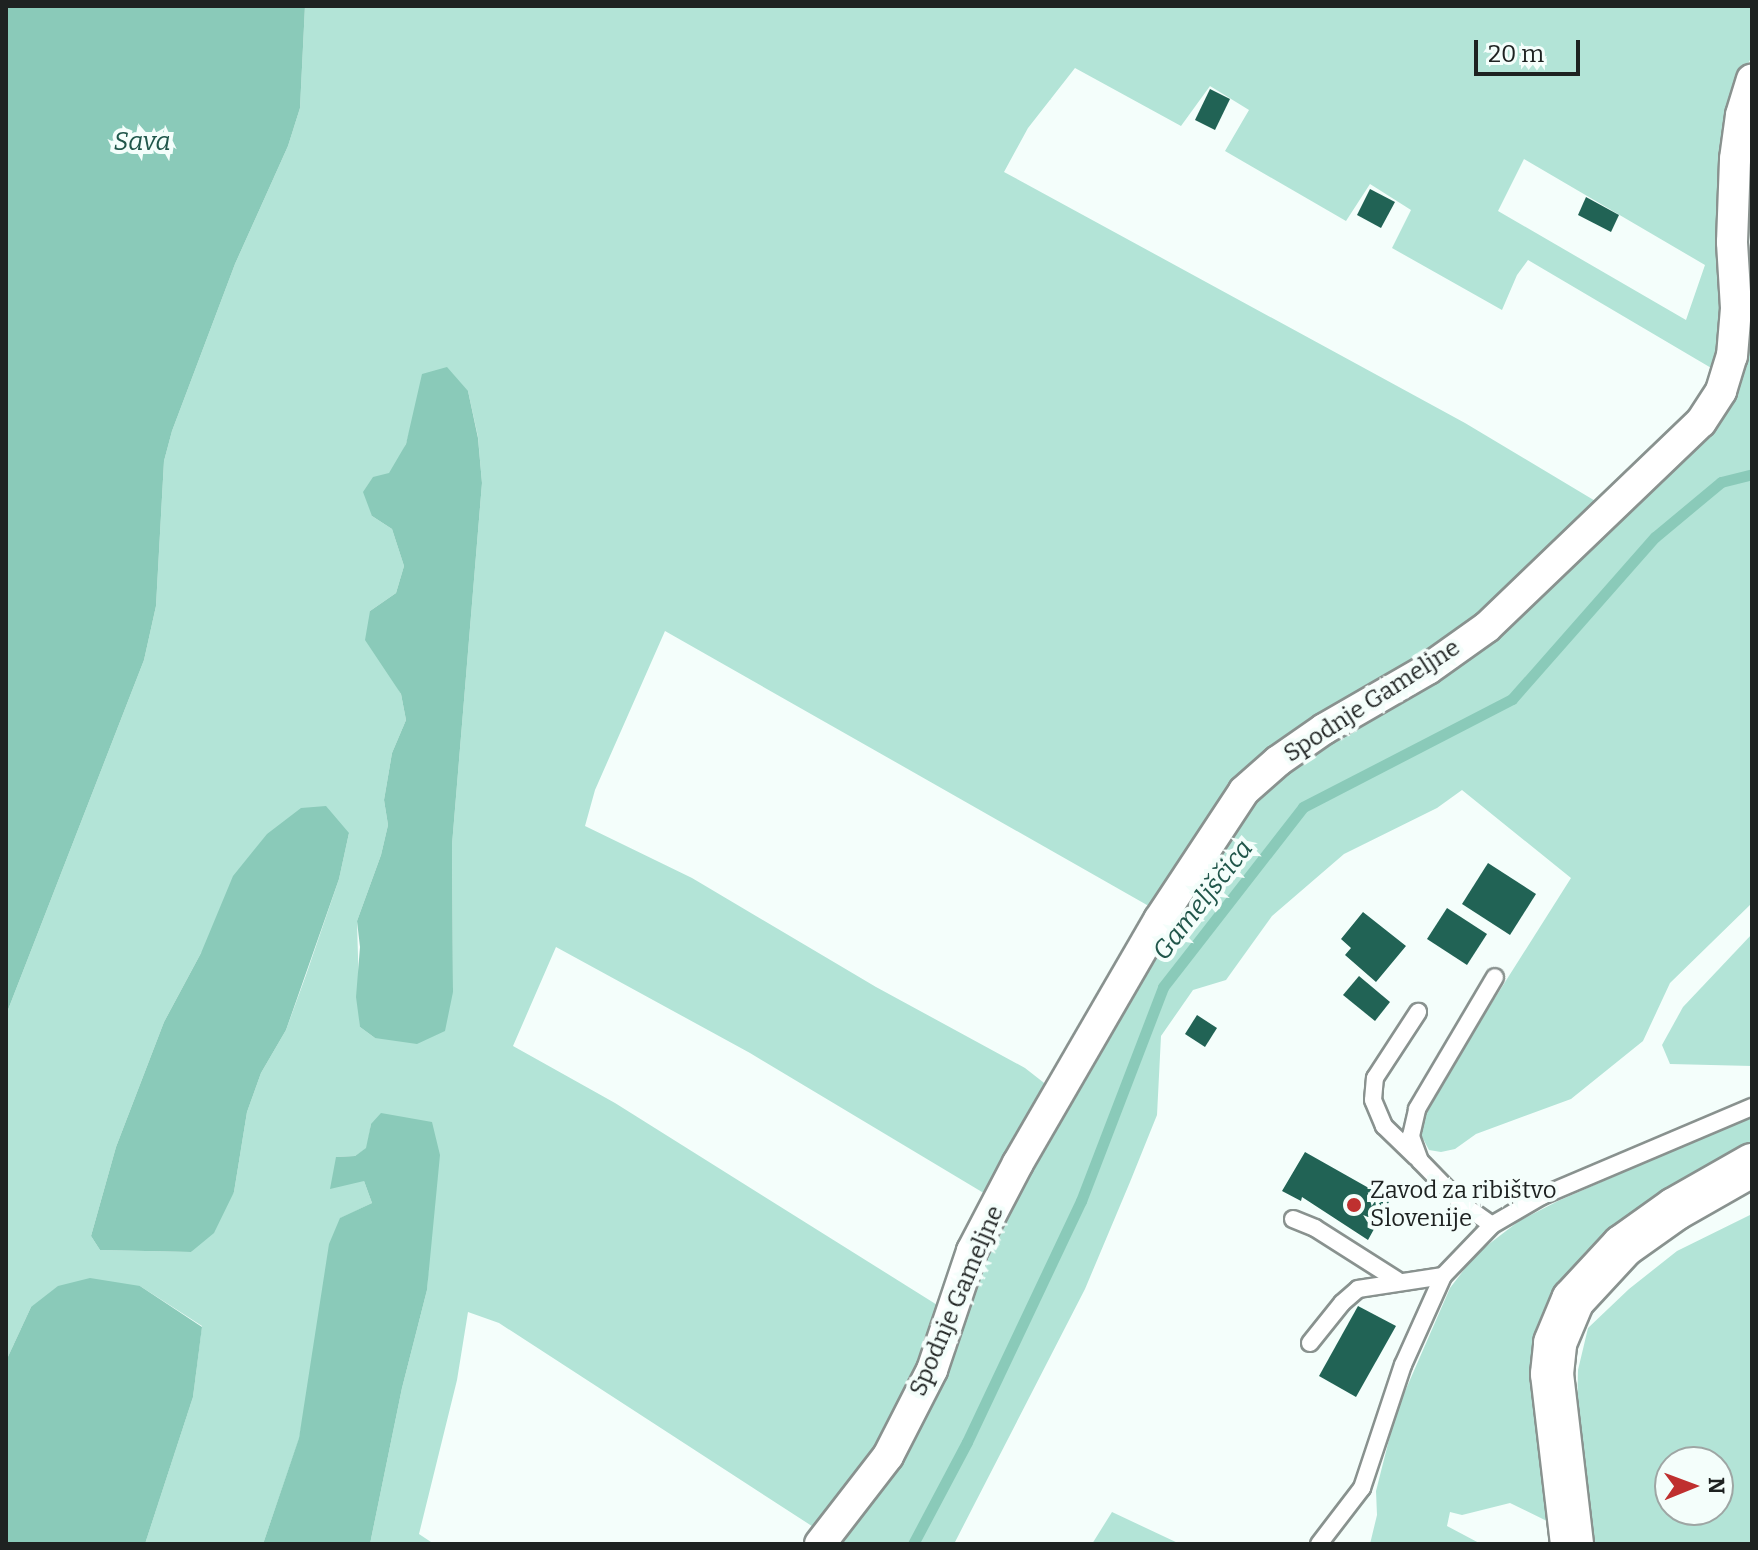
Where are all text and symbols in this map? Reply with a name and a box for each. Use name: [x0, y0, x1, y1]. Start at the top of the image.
scale bar: [1478, 24, 1584, 74]
text: 20 m: [1488, 40, 1544, 68]
water label: Sava: [113, 126, 171, 158]
street label: Spodnje Gameljne: [1279, 633, 1465, 769]
water label: Gameljščica: [1146, 834, 1260, 966]
place label: Zavod za ribištvo Slovenije: [1370, 1177, 1557, 1233]
marker: Zavod za ribištvo Slovenije: [1345, 1196, 1363, 1214]
street label: Spodnje Gameljne: [904, 1202, 1010, 1400]
north arrow: [1654, 1446, 1734, 1526]
text: N: [1703, 1477, 1730, 1494]

